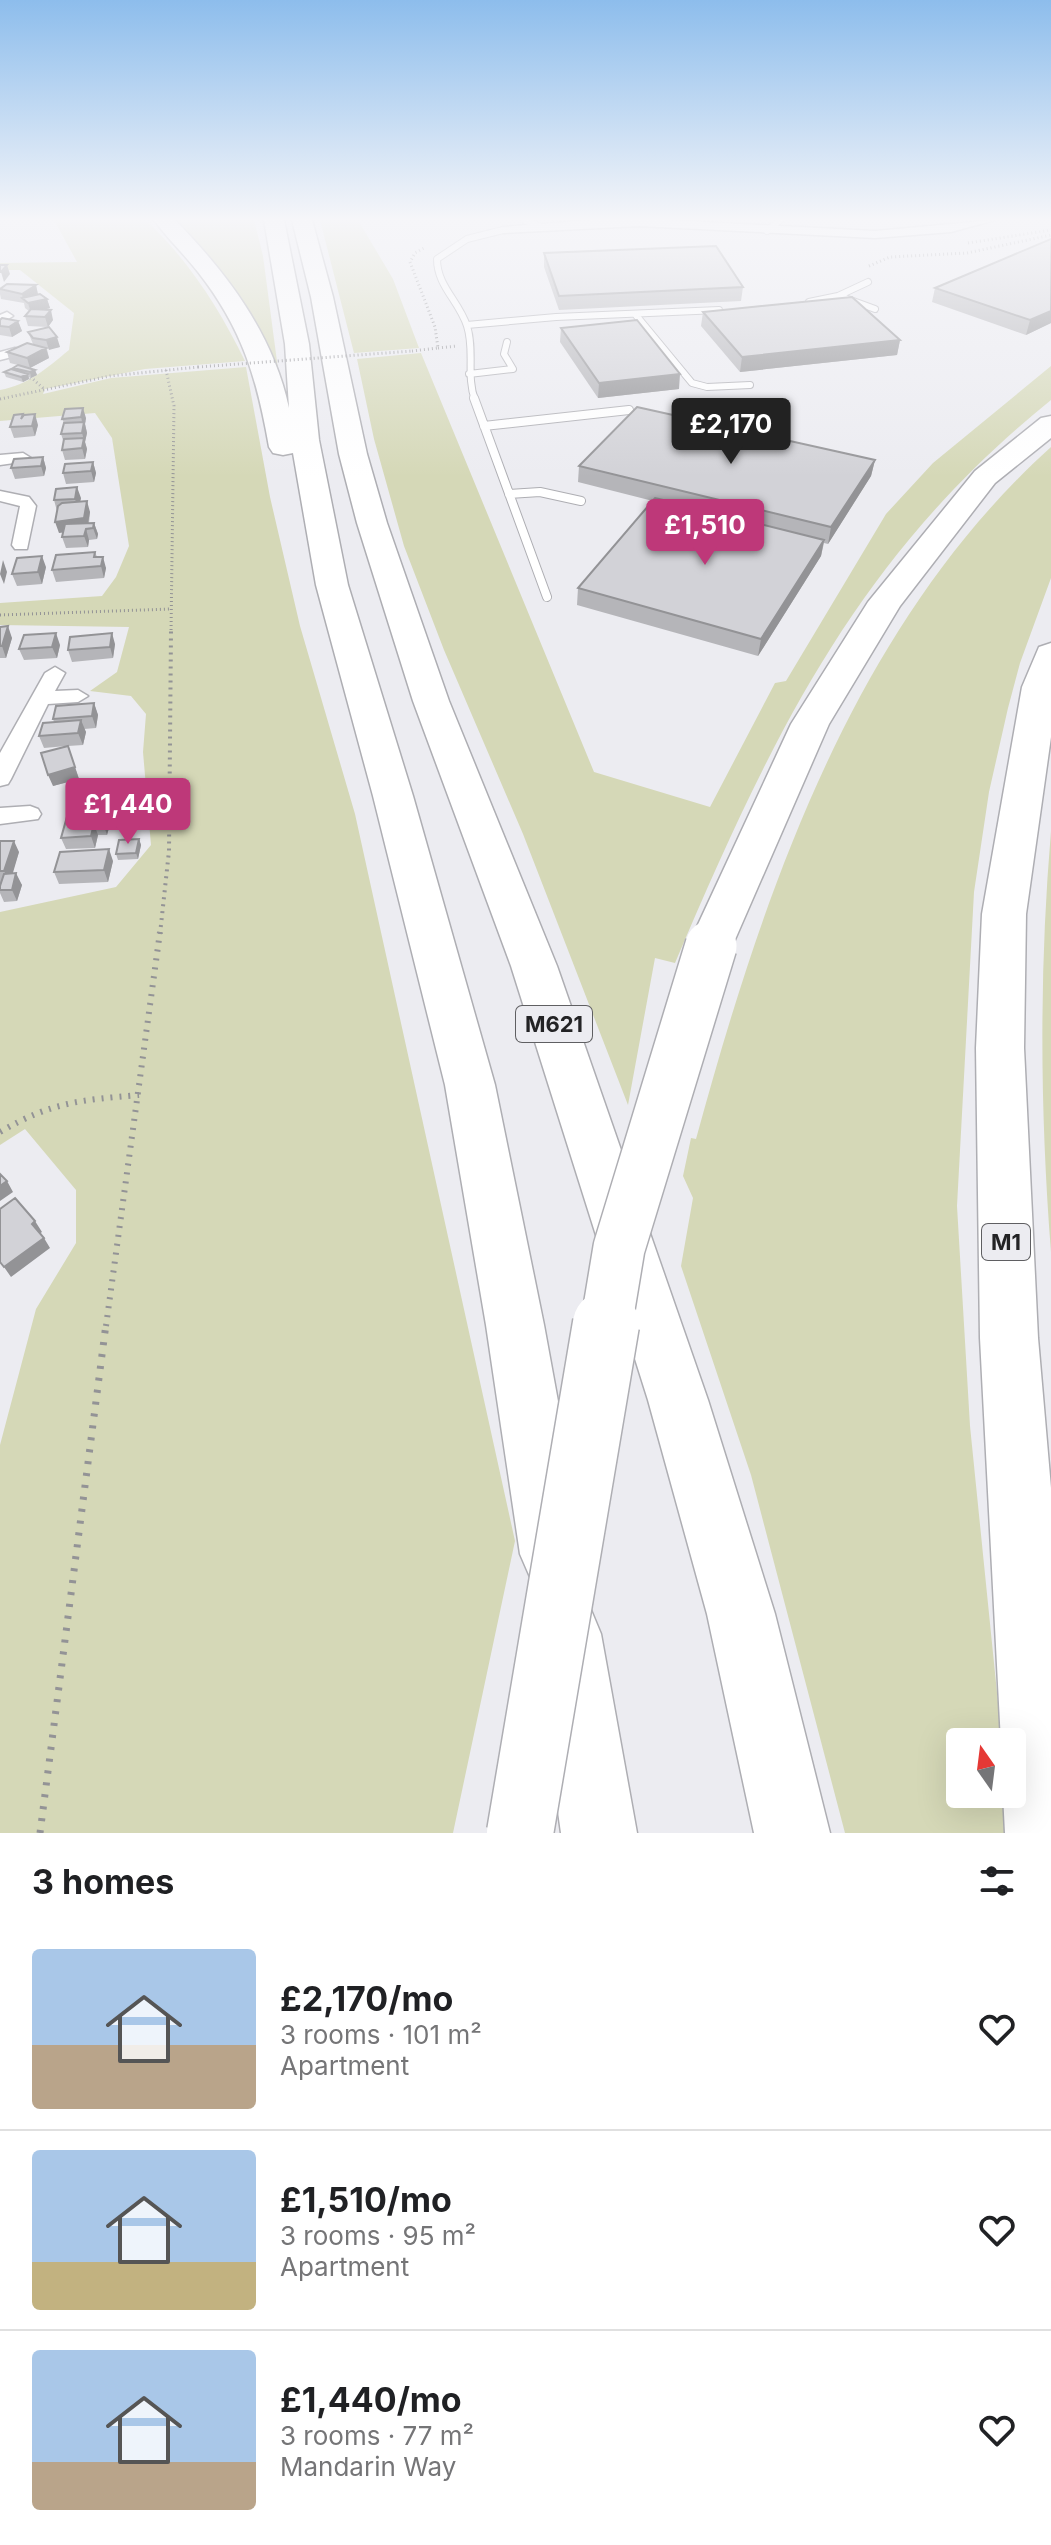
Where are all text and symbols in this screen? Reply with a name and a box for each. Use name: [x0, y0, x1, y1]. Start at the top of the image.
pin: £2,170: [666, 398, 796, 466]
text: £2,170: [690, 408, 772, 439]
pin: £1,510: [640, 499, 770, 567]
text: £1,510: [664, 509, 746, 540]
pin: £1,440: [63, 778, 193, 846]
text: £1,440: [83, 788, 173, 819]
road number: M621: [516, 1006, 592, 1042]
road number: M1: [982, 1224, 1030, 1260]
north arrow: [946, 1728, 1026, 1808]
map controls: [946, 1728, 1026, 1808]
icon: filters: [975, 1859, 1019, 1903]
text: 3 homes: [32, 1861, 174, 1902]
text: £2,170/mo: [280, 1978, 453, 2019]
icon: home: [96, 1981, 192, 2077]
icon: heart: [975, 2007, 1019, 2051]
text: 3 rooms · 101 m²: [280, 2019, 482, 2050]
text: Apartment: [280, 2050, 409, 2081]
text: £1,510/mo: [280, 2179, 452, 2220]
icon: home: [96, 2182, 192, 2278]
icon: heart: [975, 2208, 1019, 2252]
text: 3 rooms · 95 m²: [280, 2220, 476, 2251]
text: Apartment: [280, 2251, 409, 2282]
text: £1,440/mo: [280, 2379, 462, 2420]
icon: home: [96, 2382, 192, 2478]
icon: heart: [975, 2408, 1019, 2452]
text: 3 rooms · 77 m²: [280, 2420, 474, 2451]
text: Mandarin Way: [280, 2451, 456, 2482]

